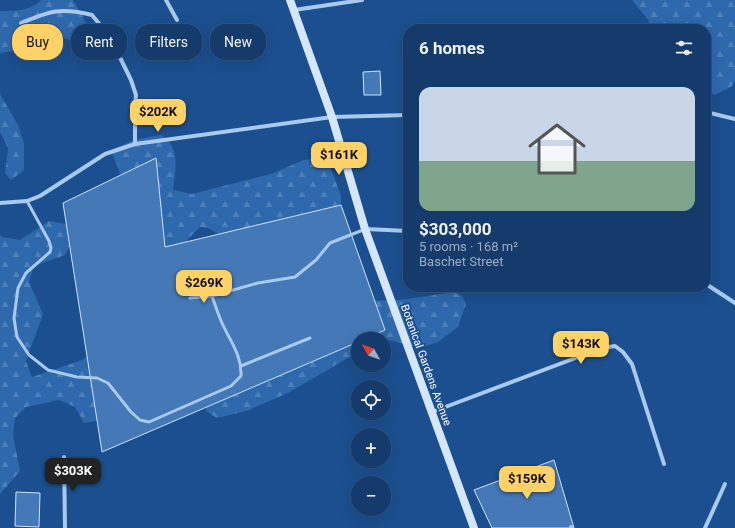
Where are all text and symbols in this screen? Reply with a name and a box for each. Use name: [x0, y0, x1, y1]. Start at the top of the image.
chip: Buy: [12, 24, 63, 60]
chip: Rent: [71, 24, 127, 60]
chip: Filters: [135, 24, 202, 60]
chip: New: [210, 24, 266, 60]
icon: filters: [673, 37, 695, 59]
text: 6 homes: [419, 38, 485, 58]
pin: $202K: [130, 99, 186, 133]
text: $202K: [139, 104, 177, 119]
icon: home: [521, 113, 593, 185]
pin: $161K: [311, 142, 367, 176]
text: $161K: [320, 147, 358, 162]
text: $303,000: [419, 219, 491, 239]
text: 5 rooms · 168 m²: [419, 239, 518, 254]
text: Baschet Street: [419, 254, 504, 269]
pin: $269K: [176, 270, 232, 304]
text: $269K: [185, 275, 223, 290]
street label: Botanical Gardens Avenue: [398, 303, 454, 428]
pin: $143K: [553, 331, 609, 365]
north arrow: [351, 332, 391, 372]
map controls: [351, 332, 391, 516]
text: $143K: [562, 336, 600, 351]
button: locate: [351, 380, 391, 420]
button: +: [351, 428, 391, 468]
pin: $303K: [45, 458, 101, 492]
text: $303K: [54, 463, 92, 478]
pin: $159K: [499, 466, 555, 500]
text: $159K: [508, 471, 546, 486]
button: −: [351, 476, 391, 516]

